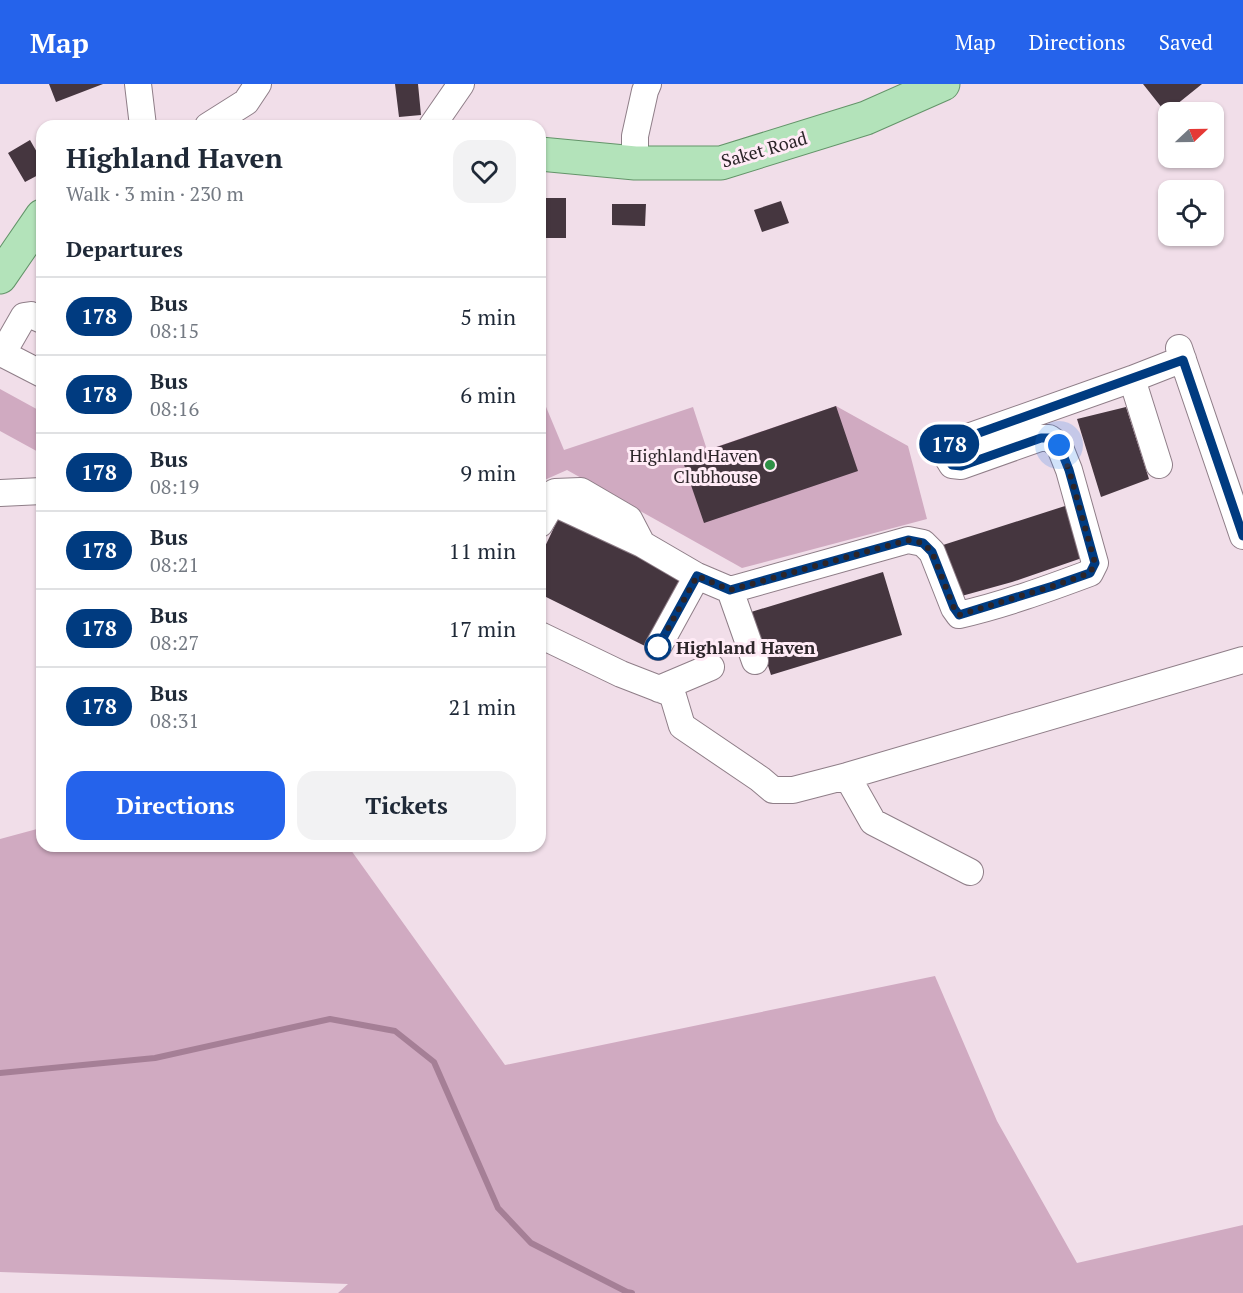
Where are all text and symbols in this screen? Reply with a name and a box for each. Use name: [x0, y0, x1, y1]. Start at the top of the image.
text: Map: [30, 24, 89, 61]
text: Map: [955, 28, 996, 56]
text: Directions: [1029, 28, 1126, 56]
text: Saved: [1159, 28, 1213, 56]
north arrow: [1158, 102, 1224, 168]
map controls: [1158, 102, 1224, 246]
street label: Saket Road: [718, 125, 810, 173]
text: Highland Haven: [66, 139, 283, 176]
button: heart: [453, 140, 516, 203]
text: Walk · 3 min · 230 m: [66, 180, 244, 207]
button: locate: [1158, 180, 1224, 246]
text: Departures: [66, 234, 183, 263]
text: Bus: [150, 288, 188, 317]
text: 178: [81, 302, 117, 330]
text: 5 min: [460, 302, 516, 331]
text: 08:15: [150, 317, 199, 344]
text: Bus: [150, 366, 188, 395]
text: 178: [81, 380, 117, 408]
text: 6 min: [460, 380, 516, 409]
text: 08:16: [150, 395, 199, 422]
line badge: 178: [914, 424, 984, 464]
text: 178: [931, 430, 967, 458]
your location: [1044, 430, 1074, 460]
place label: Highland Haven Clubhouse: [629, 443, 758, 488]
text: Bus: [150, 444, 188, 473]
text: 178: [81, 458, 117, 486]
text: 9 min: [460, 458, 516, 487]
marker: Highland Haven Clubhouse: [763, 458, 777, 472]
text: 08:19: [150, 473, 199, 500]
text: Bus: [150, 522, 188, 551]
text: 178: [81, 536, 117, 564]
text: 11 min: [449, 536, 516, 565]
text: 08:21: [150, 551, 199, 578]
text: Bus: [150, 600, 188, 629]
text: 178: [81, 614, 117, 642]
text: 17 min: [449, 614, 516, 643]
text: 08:27: [150, 629, 199, 656]
marker: Highland Haven: [645, 634, 671, 660]
place label: Highland Haven: [676, 635, 816, 659]
text: Bus: [150, 678, 188, 707]
text: 178: [81, 692, 117, 720]
text: 21 min: [449, 692, 516, 721]
text: 08:31: [150, 707, 199, 734]
button: Directions: [66, 771, 285, 840]
button: Tickets: [297, 771, 516, 840]

